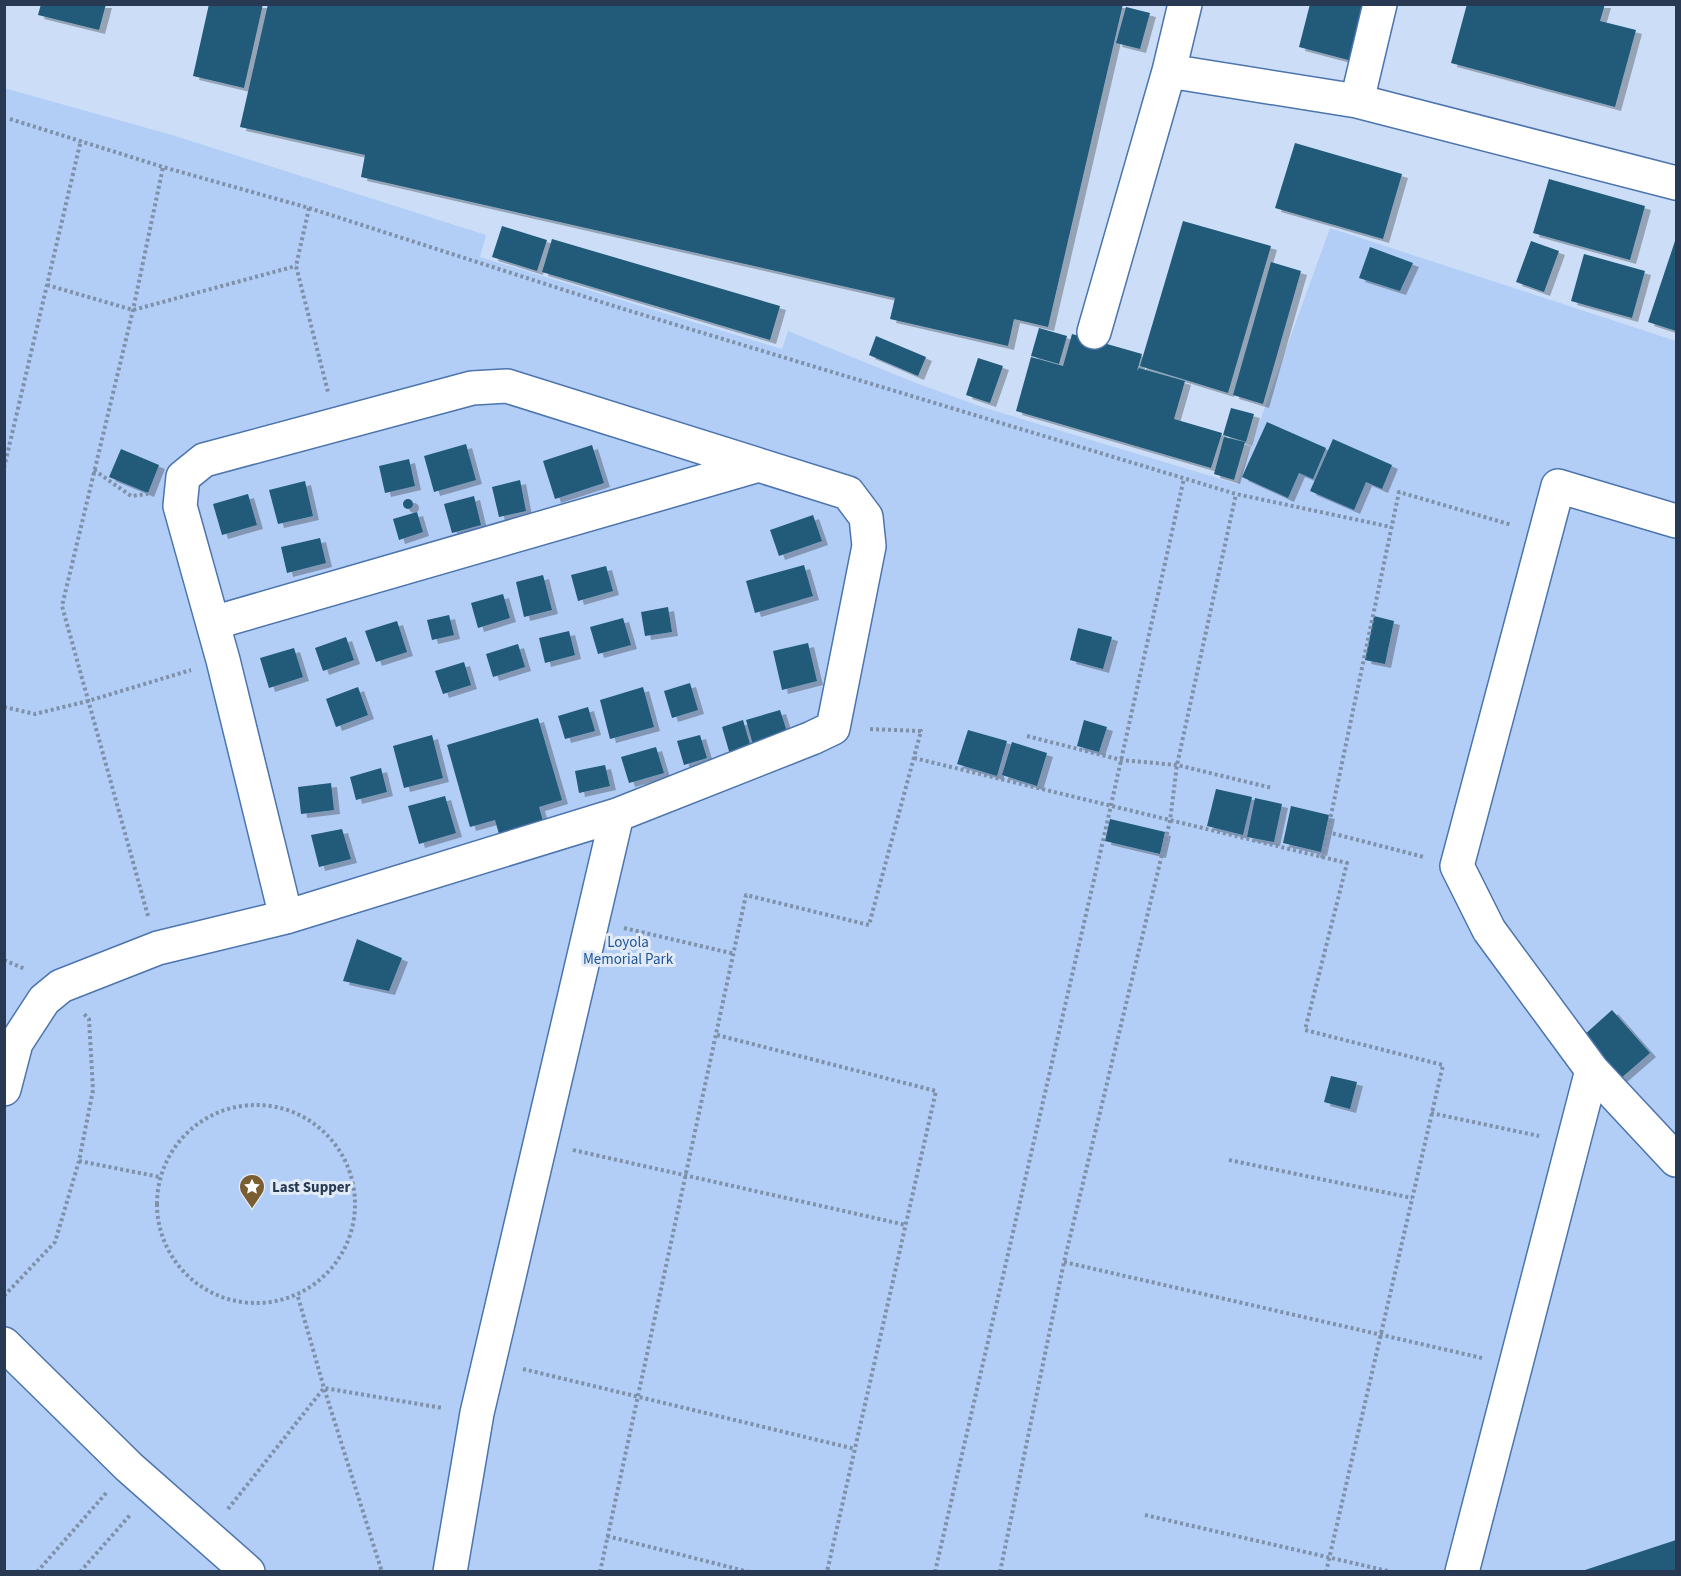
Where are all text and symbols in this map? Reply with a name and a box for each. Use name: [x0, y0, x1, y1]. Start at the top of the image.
park label: Loyola Memorial Park: [583, 932, 674, 970]
place icon: Last Supper: [237, 1172, 267, 1210]
place label: Last Supper: [272, 1177, 351, 1198]

